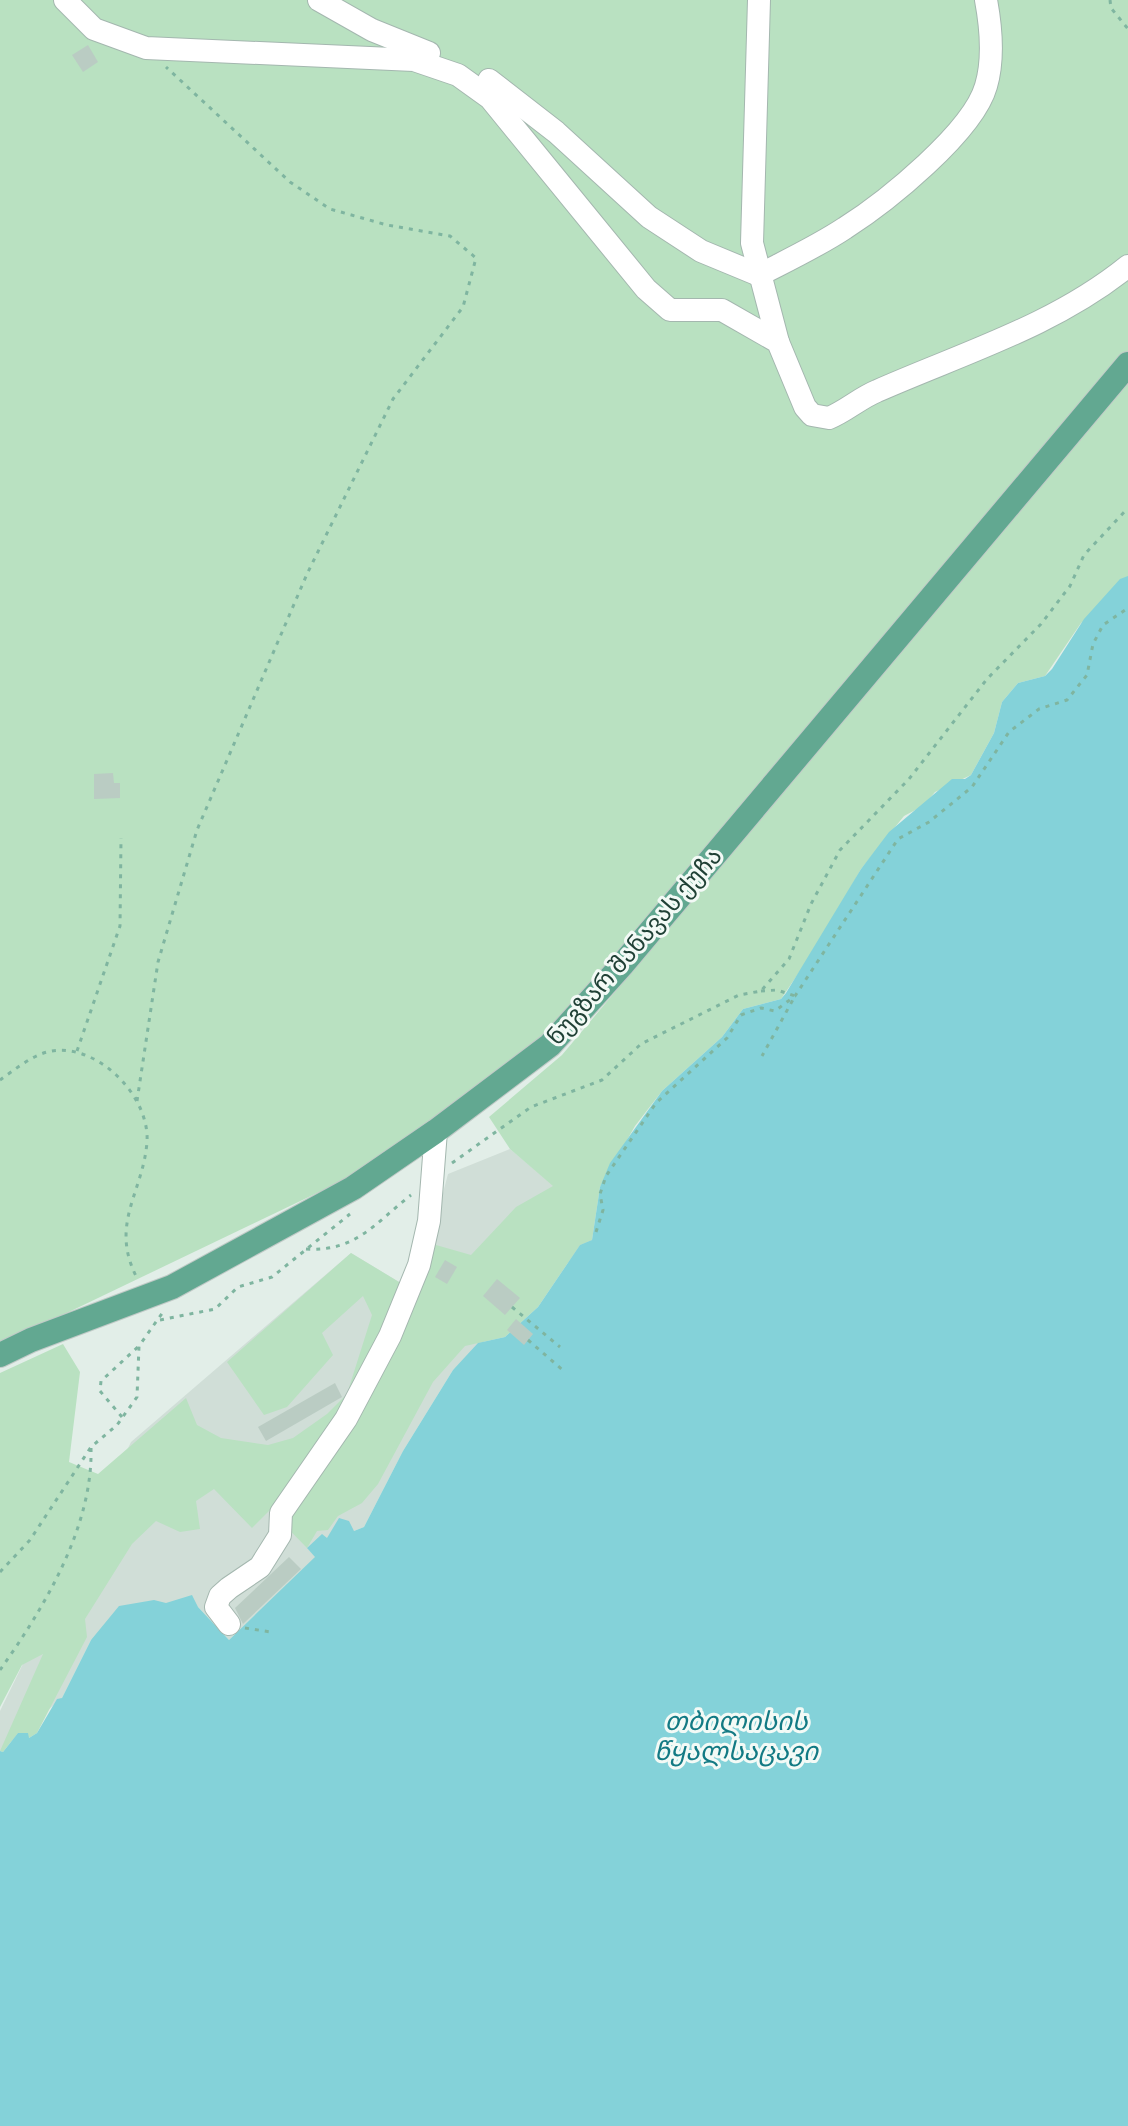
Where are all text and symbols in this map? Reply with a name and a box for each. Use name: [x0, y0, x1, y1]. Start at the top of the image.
street label: ნუგზარ შანავას ქუჩა: [540, 841, 728, 1051]
water label: თბილისის წყალსაცავი: [654, 1705, 819, 1767]

